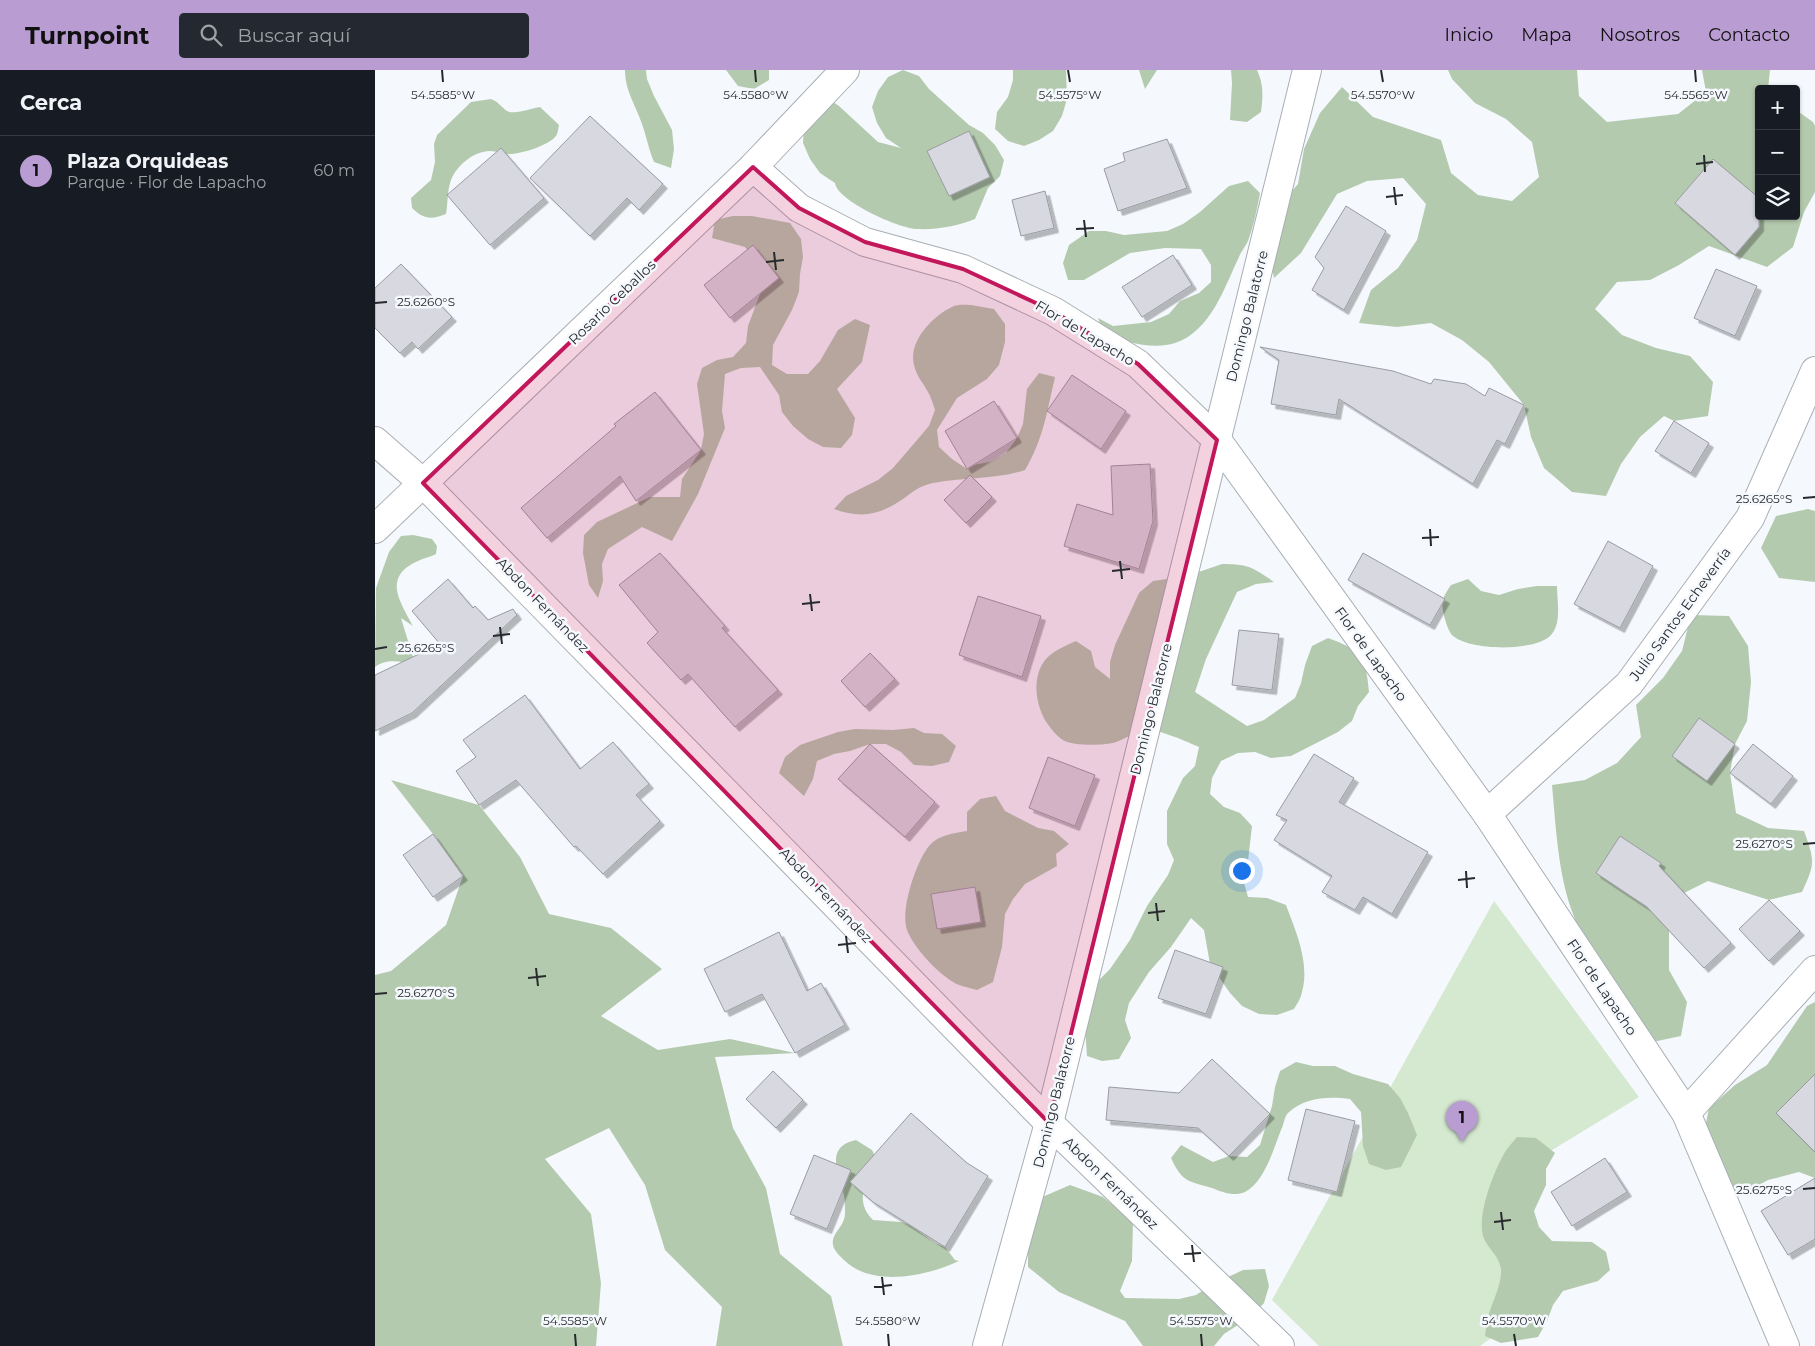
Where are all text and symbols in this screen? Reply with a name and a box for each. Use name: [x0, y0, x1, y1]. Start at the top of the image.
search box: [179, 13, 529, 58]
text: Turnpoint: [25, 21, 149, 50]
icon: search: [197, 21, 225, 49]
text: Buscar aquí: [237, 24, 350, 47]
text: Inicio: [1445, 24, 1493, 46]
text: Mapa: [1521, 24, 1572, 46]
text: Nosotros: [1600, 24, 1680, 46]
text: Contacto: [1708, 24, 1790, 46]
map controls: [1755, 85, 1800, 220]
button: +: [1755, 85, 1800, 130]
text: 54.5585°W: [411, 87, 475, 102]
text: 54.5580°W: [723, 87, 789, 102]
text: 54.5575°W: [1038, 87, 1102, 102]
text: 54.5570°W: [1351, 87, 1415, 102]
text: 54.5565°W: [1664, 87, 1728, 102]
text: Cerca: [20, 90, 82, 115]
button: −: [1755, 130, 1800, 175]
text: Plaza Orquideas: [67, 150, 228, 173]
text: 1: [33, 161, 39, 180]
text: 60 m: [313, 161, 355, 180]
text: Parque · Flor de Lapacho: [67, 173, 266, 192]
button: layers: [1755, 175, 1800, 220]
street label: Domingo Balatorre: [1222, 248, 1272, 384]
street label: Rosario Ceballos: [565, 256, 660, 348]
text: 25.6260°S: [397, 294, 455, 309]
street label: Flor de Lapacho: [1032, 296, 1138, 370]
text: 25.6265°S: [1736, 491, 1792, 506]
street label: Julio Santos Echeverría: [1625, 544, 1735, 685]
street label: Abdon Fernández: [493, 554, 593, 656]
street label: Flor de Lapacho: [1331, 603, 1411, 705]
text: 25.6265°S: [398, 640, 454, 655]
street label: Domingo Balatorre: [1126, 641, 1176, 777]
text: 25.6270°S: [1735, 836, 1793, 851]
street label: Abdon Fernández: [776, 844, 876, 946]
your location: [1229, 858, 1255, 884]
street label: Flor de Lapacho: [1563, 935, 1641, 1039]
text: 25.6270°S: [397, 985, 455, 1000]
street label: Domingo Balatorre: [1029, 1034, 1079, 1170]
pin: 1: [1446, 1101, 1478, 1142]
street label: Abdon Fernández: [1060, 1133, 1162, 1233]
text: 25.6275°S: [1736, 1182, 1792, 1197]
text: 54.5585°W: [543, 1313, 607, 1328]
text: 54.5580°W: [855, 1313, 921, 1328]
text: 54.5575°W: [1169, 1313, 1233, 1328]
text: 54.5570°W: [1482, 1313, 1546, 1328]

